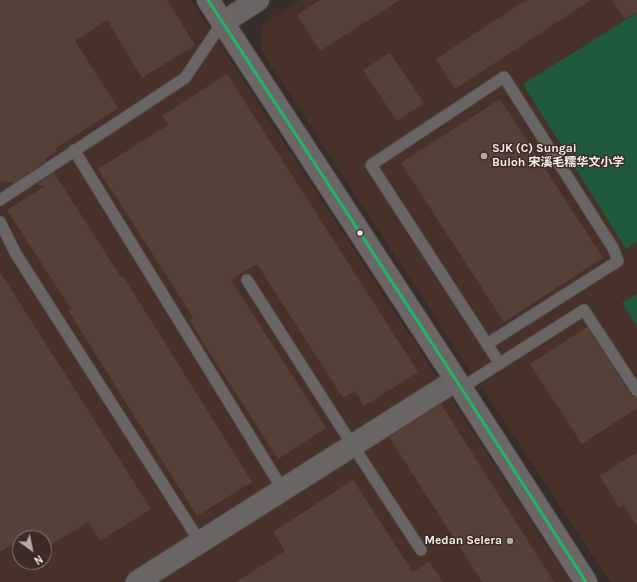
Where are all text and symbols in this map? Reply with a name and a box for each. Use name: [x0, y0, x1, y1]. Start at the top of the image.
place label: SJK (C) Sungai Buloh 宋溪毛糯华文小学: [492, 142, 624, 170]
marker: SJK (C) Sungai Buloh 宋溪毛糯华文小学: [479, 151, 489, 161]
unlabelled marker: [355, 228, 365, 238]
north arrow: [12, 530, 52, 570]
place label: Medan Selera: [424, 534, 502, 548]
marker: Medan Selera: [505, 536, 515, 546]
text: N: [31, 552, 45, 567]

